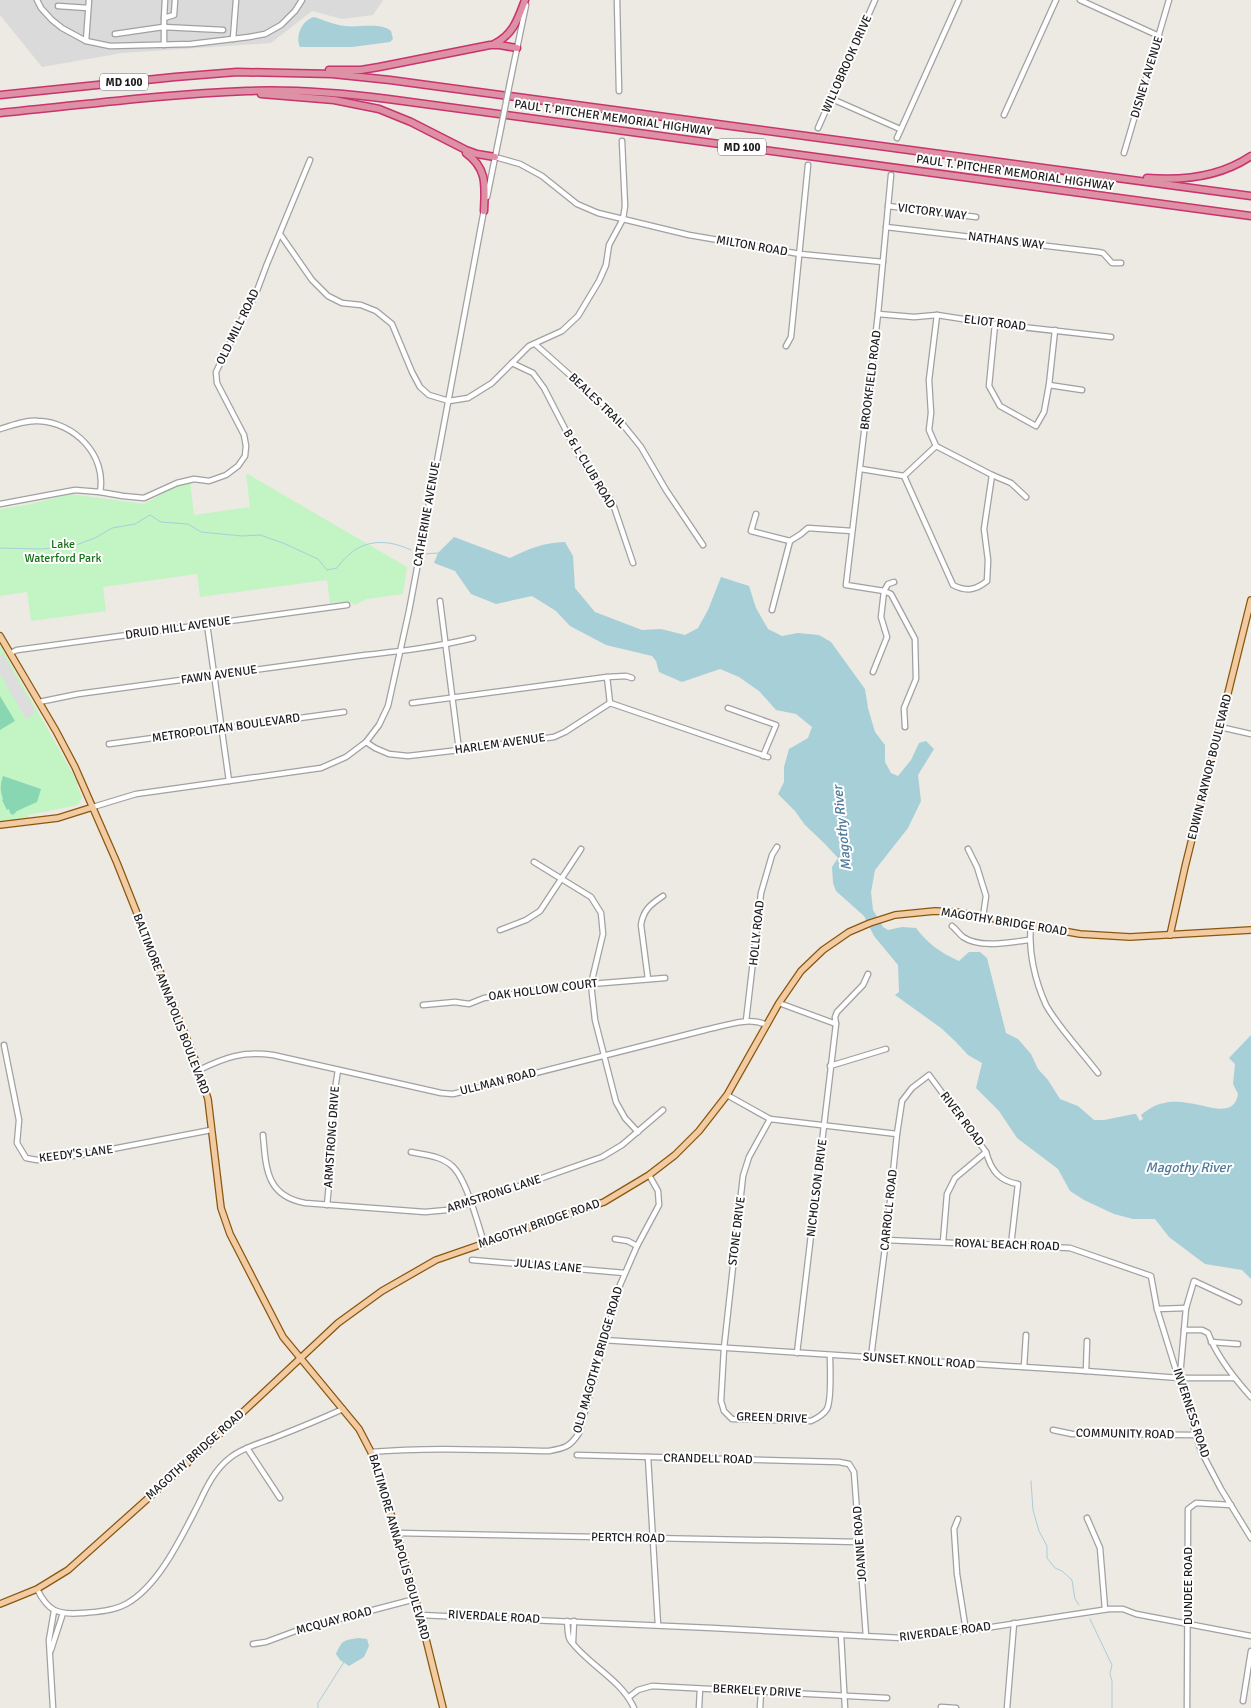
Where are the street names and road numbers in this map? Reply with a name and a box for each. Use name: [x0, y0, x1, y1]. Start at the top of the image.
street label: WILLOBROOK DRIVE: [819, 12, 875, 115]
street label: DISNEY AVENUE: [1127, 34, 1167, 120]
road number: MD 100: [100, 74, 148, 90]
street label: PAUL T. PITCHER MEMORIAL HIGHWAY: [513, 97, 713, 139]
road number: MD 100: [718, 138, 766, 156]
street label: PAUL T. PITCHER MEMORIAL HIGHWAY: [915, 152, 1115, 194]
street label: VICTORY WAY: [897, 200, 967, 224]
street label: NATHANS WAY: [967, 229, 1045, 253]
street label: MILTON ROAD: [715, 232, 789, 260]
street label: OLD MILL ROAD: [213, 286, 263, 367]
street label: ELIOT ROAD: [963, 312, 1027, 334]
street label: BROOKFIELD ROAD: [857, 329, 885, 431]
street label: BEALES TRAIL: [565, 370, 629, 432]
street label: B & L CLUB ROAD: [559, 427, 619, 512]
street label: CATHERINE AVENUE: [410, 460, 444, 568]
street label: DRUID HILL AVENUE: [124, 613, 232, 643]
street label: FAWN AVENUE: [180, 662, 258, 688]
street label: EDWIN RAYNOR BOULEVARD: [1185, 692, 1235, 841]
street label: METROPOLITAN BOULEVARD: [151, 710, 301, 746]
street label: HARLEM AVENUE: [454, 730, 546, 758]
street label: HOLLY ROAD: [746, 899, 768, 966]
street label: MAGOTHY BRIDGE ROAD: [940, 905, 1068, 939]
street label: BALTIMORE ANNAPOLIS BOULEVARD: [130, 911, 213, 1097]
street label: OAK HOLLOW COURT: [488, 976, 598, 1004]
street label: ULLMAN ROAD: [458, 1065, 538, 1099]
street label: ARMSTRONG DRIVE: [321, 1085, 343, 1188]
street label: RIVER ROAD: [937, 1089, 987, 1149]
street label: NICHOLSON DRIVE: [804, 1138, 830, 1238]
street label: KEEDY'S LANE: [38, 1142, 114, 1166]
street label: CARROLL ROAD: [877, 1168, 901, 1251]
street label: ARMSTRONG LANE: [445, 1172, 543, 1216]
street label: STONE DRIVE: [725, 1195, 749, 1266]
street label: MAGOTHY BRIDGE ROAD: [476, 1196, 602, 1252]
street label: ROYAL BEACH ROAD: [954, 1236, 1060, 1254]
street label: JULIAS LANE: [513, 1256, 583, 1276]
street label: OLD MAGOTHY BRIDGE ROAD: [570, 1285, 626, 1435]
street label: SUNSET KNOLL ROAD: [862, 1350, 976, 1372]
street label: INVERNESS ROAD: [1169, 1366, 1213, 1460]
street label: MAGOTHY BRIDGE ROAD: [143, 1407, 248, 1503]
street label: GREEN DRIVE: [736, 1409, 808, 1427]
street label: COMMUNITY ROAD: [1076, 1426, 1175, 1442]
street label: CRANDELL ROAD: [663, 1451, 753, 1467]
street label: BALTIMORE ANNAPOLIS BOULEVARD: [365, 1452, 433, 1642]
street label: JOANNE ROAD: [850, 1505, 870, 1582]
street label: PERTCH ROAD: [591, 1530, 665, 1546]
street label: DUNDEE ROAD: [1181, 1547, 1196, 1625]
street label: MCQUAY ROAD: [295, 1604, 374, 1638]
street label: RIVERDALE ROAD: [448, 1607, 541, 1627]
street label: RIVERDALE ROAD: [898, 1619, 992, 1645]
street label: BERKELEY DRIVE: [712, 1681, 802, 1701]

